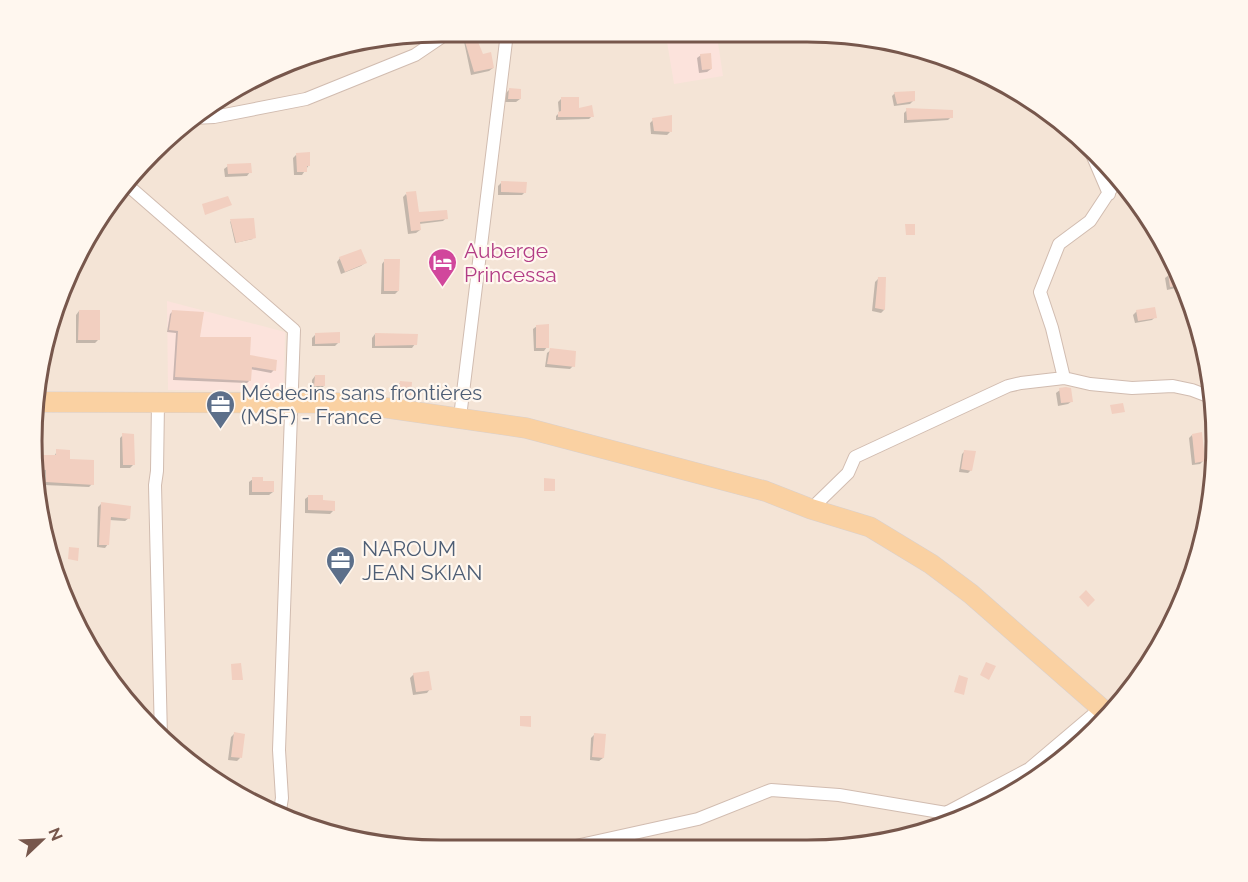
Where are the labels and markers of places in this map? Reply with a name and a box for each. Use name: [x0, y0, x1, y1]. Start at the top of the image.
place label: Auberge Princessa: [464, 238, 557, 287]
hotel icon: Auberge Princessa: [427, 246, 459, 288]
place label: Médecins sans frontières (MSF) - France: [241, 380, 482, 429]
office icon: Médecins sans frontières (MSF) - France: [204, 388, 236, 430]
place label: NAROUM JEAN SKIAN: [362, 536, 483, 585]
office icon: NAROUM JEAN SKIAN: [325, 544, 357, 586]

